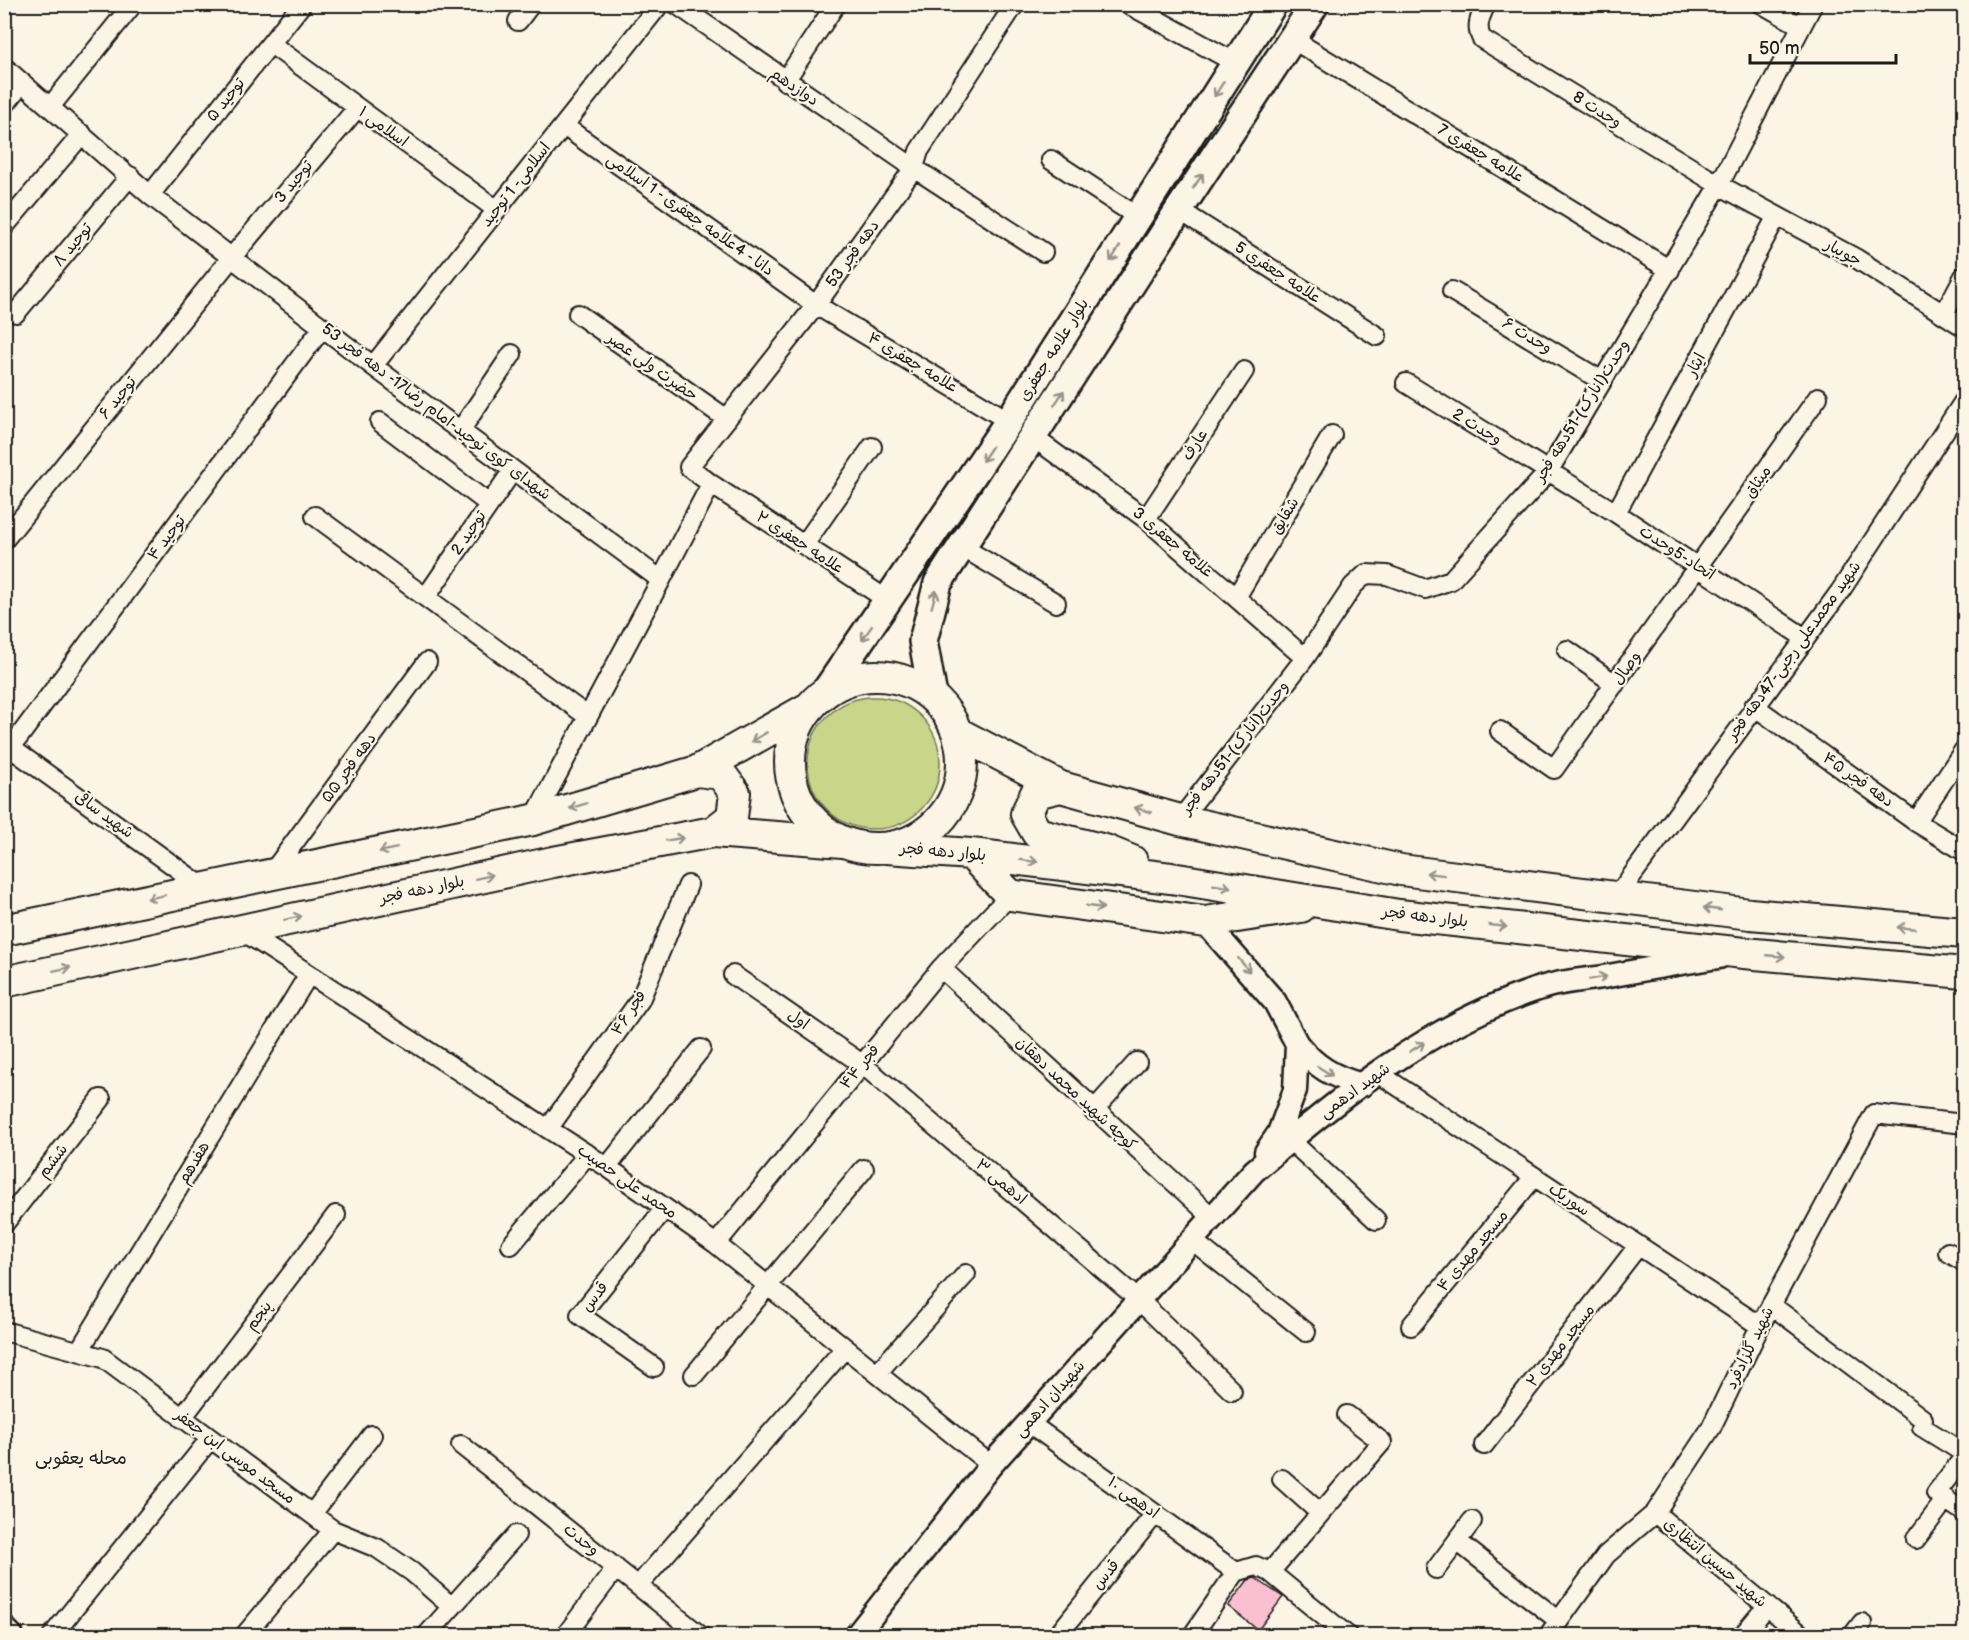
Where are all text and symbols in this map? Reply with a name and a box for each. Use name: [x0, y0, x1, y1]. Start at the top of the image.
scale bar: [1750, 27, 1896, 65]
text: 50 m: [1759, 38, 1800, 59]
street label: دوازدهم: [765, 64, 822, 112]
street label: توحید ۵: [203, 74, 250, 126]
one-way arrow: [1213, 80, 1225, 97]
street label: وحدت 8: [1569, 88, 1625, 132]
street label: اسلامی ۱: [354, 103, 412, 151]
street label: علامه جعفری 7: [1434, 121, 1528, 187]
street label: اسلامی- 1 توحید: [477, 139, 555, 231]
street label: دانا - 4علامه جعفری - 1 اسلامی: [603, 150, 777, 280]
street label: توحید 3: [271, 157, 317, 207]
one-way arrow: [1192, 173, 1204, 189]
street label: دهه فجر 53: [822, 217, 884, 291]
street label: توحید ۸: [49, 219, 97, 271]
street label: جویبار: [1820, 234, 1865, 271]
street label: علامه جعفری 5: [1231, 238, 1325, 308]
one-way arrow: [1108, 245, 1120, 262]
street label: بلوار علامه جعفری: [1015, 295, 1093, 405]
street label: وحدت ۶: [1499, 314, 1555, 358]
street label: شهدای کوی توحید-امام رضا17- دهه فجر 53: [317, 320, 554, 506]
street label: حضرت ولی عصر: [601, 327, 701, 405]
street label: علامه جعفری ۴: [864, 328, 962, 398]
street label: وحدت(انارک)-51دهه فجر: [1529, 336, 1634, 487]
street label: ایثار: [1681, 350, 1710, 382]
street label: توحید ۶: [95, 373, 141, 423]
one-way arrow: [1053, 390, 1065, 407]
street label: وحدت 2: [1449, 405, 1505, 449]
street label: عارف: [1178, 426, 1212, 464]
one-way arrow: [981, 445, 993, 461]
street label: میثاق: [1740, 462, 1776, 502]
street label: شقایق: [1267, 494, 1303, 538]
street label: علامه جعفری 3: [1129, 504, 1217, 582]
street label: توحید 2: [447, 507, 491, 559]
street label: علامه جعفری ۲: [752, 507, 848, 579]
street label: توحید ۴: [144, 511, 190, 564]
street label: اتحاد-5وحدت: [1636, 521, 1718, 585]
street label: شهید محمدعلی رجبی-47دهه فجر: [1722, 558, 1865, 746]
one-way arrow: [929, 589, 940, 608]
one-way arrow: [861, 625, 873, 641]
street label: وصال: [1609, 647, 1645, 689]
street label: وحدت(انارک)-51دهه فجر: [1176, 677, 1293, 820]
street label: دهه فجر ۵۵: [317, 730, 381, 806]
one-way arrow: [751, 731, 768, 743]
street label: دهه فجر ۴۵: [1819, 749, 1897, 811]
street label: شهید ساقی: [71, 786, 138, 843]
one-way arrow: [569, 801, 588, 812]
one-way arrow: [1133, 803, 1152, 815]
one-way arrow: [665, 833, 684, 844]
street label: بلوار دهه فجر: [897, 839, 987, 865]
one-way arrow: [379, 845, 399, 856]
one-way arrow: [1018, 855, 1038, 866]
one-way arrow: [1426, 868, 1446, 879]
one-way arrow: [474, 870, 493, 882]
street label: بلوار دهه فجر: [376, 872, 466, 909]
one-way arrow: [1212, 881, 1232, 892]
one-way arrow: [147, 892, 166, 903]
one-way arrow: [1084, 901, 1104, 912]
street label: بلوار دهه فجر: [1379, 902, 1469, 932]
one-way arrow: [1703, 903, 1723, 914]
one-way arrow: [283, 912, 302, 924]
one-way arrow: [1488, 921, 1508, 932]
one-way arrow: [1897, 922, 1917, 933]
one-way arrow: [1765, 950, 1785, 961]
one-way arrow: [1237, 957, 1251, 972]
one-way arrow: [52, 963, 71, 975]
one-way arrow: [1587, 972, 1607, 983]
street label: فجر ۴۶: [607, 987, 651, 1039]
street label: اول: [784, 1006, 812, 1034]
street label: کوچه شهید محمد دهقان: [1012, 1033, 1140, 1155]
street label: فجر ۴۴: [836, 1041, 884, 1093]
one-way arrow: [1409, 1041, 1426, 1054]
street label: شهید ادهمی: [1316, 1059, 1394, 1123]
one-way arrow: [1316, 1066, 1333, 1078]
street label: هفدهم: [174, 1138, 216, 1189]
street label: ششم: [34, 1140, 74, 1183]
street label: محمد علی حصیب: [574, 1141, 680, 1223]
street label: ادهمی ۳: [972, 1155, 1030, 1209]
street label: سوریک: [1545, 1179, 1593, 1221]
street label: مسجد مهدی ۴: [1433, 1206, 1513, 1296]
street label: قدس: [578, 1278, 612, 1316]
street label: پنجم: [242, 1297, 278, 1336]
street label: مسجد مهدی ۲: [1523, 1301, 1599, 1391]
street label: شهید گلزادفرد: [1721, 1303, 1778, 1392]
street label: شهیدان ادهمی: [1011, 1357, 1089, 1441]
street label: مسجد موسی ابن جعفر: [170, 1404, 299, 1508]
district label: محله یعقوبی: [35, 1448, 127, 1469]
street label: ادهمی ۱۰: [1104, 1473, 1162, 1523]
street label: شهید حسین انتظاری: [1659, 1514, 1771, 1612]
street label: وحدت: [559, 1520, 603, 1560]
street label: قدس: [1088, 1556, 1124, 1594]

